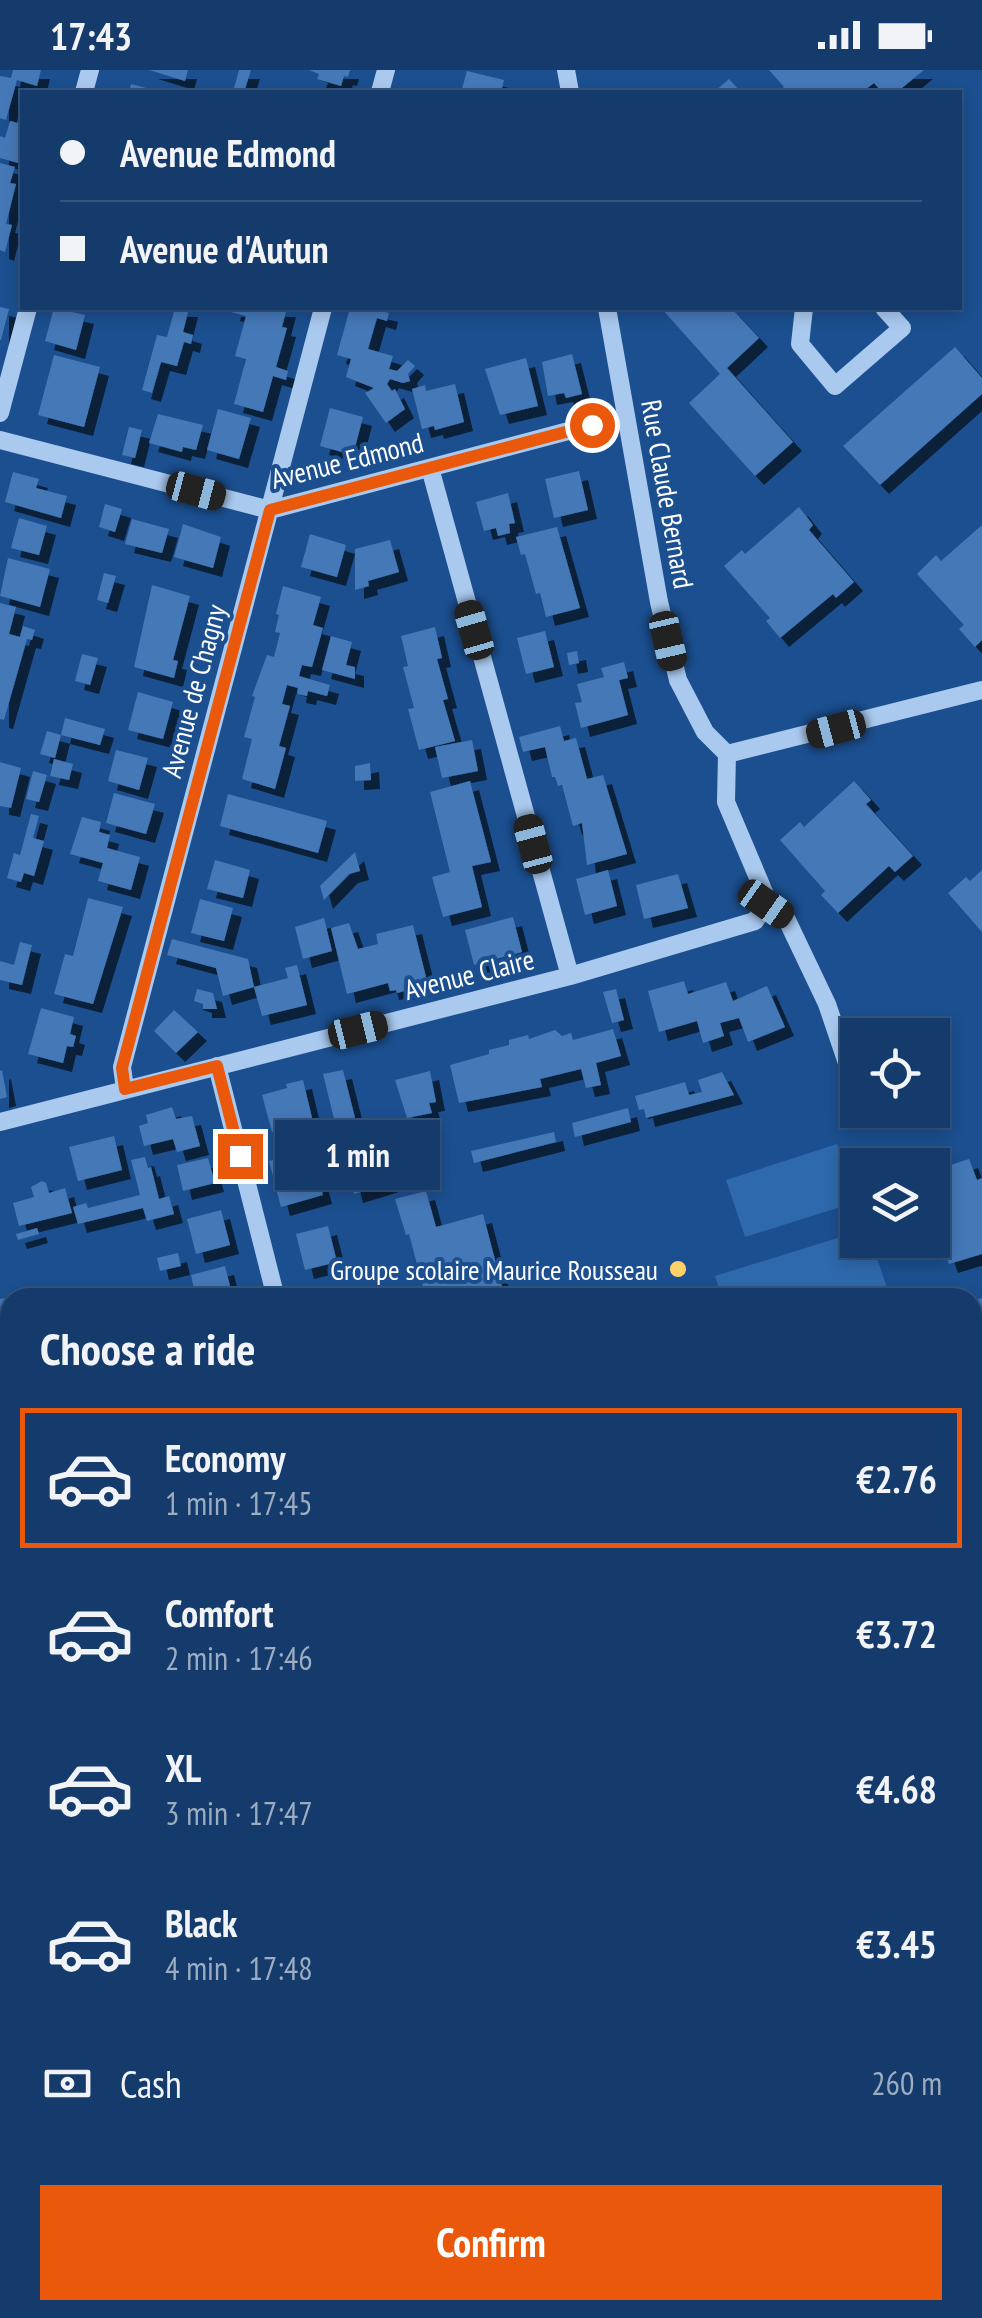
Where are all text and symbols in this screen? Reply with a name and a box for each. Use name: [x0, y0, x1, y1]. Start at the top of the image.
text: 17:43: [50, 11, 132, 60]
text: Avenue Edmond: [120, 128, 336, 177]
text: Avenue d'Autun: [120, 224, 329, 273]
street label: Rue Claude Bernard: [633, 397, 703, 591]
route start: [570, 403, 615, 448]
street label: Avenue Edmond: [267, 423, 427, 497]
car: [163, 469, 229, 513]
car: [451, 597, 497, 663]
street label: Avenue de Chagny: [152, 600, 234, 782]
car: [647, 608, 689, 674]
car: [803, 707, 869, 751]
car: [511, 811, 555, 877]
car: [733, 875, 799, 933]
street label: Avenue Claire: [400, 940, 538, 1008]
car: [325, 1008, 391, 1052]
map controls: [840, 1018, 950, 1258]
button: locate: [840, 1018, 950, 1128]
callout: 1 min: [275, 1121, 440, 1191]
route end: [218, 1134, 263, 1179]
text: 1 min: [325, 1134, 390, 1176]
button: layers: [840, 1148, 950, 1258]
place label: Groupe scolaire Maurice Rousseau: [330, 1251, 658, 1288]
marker: Groupe scolaire Maurice Rousseau: [667, 1258, 689, 1280]
text: Choose a ride: [40, 1319, 255, 1377]
icon: car: [45, 1433, 135, 1523]
text: Economy: [165, 1433, 285, 1482]
text: €2.76: [856, 1454, 937, 1503]
text: 1 min · 17:45: [165, 1482, 313, 1524]
icon: car: [45, 1588, 135, 1678]
text: Comfort: [165, 1588, 274, 1637]
text: €3.72: [856, 1609, 937, 1658]
text: 2 min · 17:46: [165, 1637, 313, 1679]
icon: car: [45, 1743, 135, 1833]
text: XL: [165, 1743, 201, 1792]
text: €4.68: [856, 1764, 937, 1813]
text: 3 min · 17:47: [165, 1792, 313, 1834]
icon: car: [45, 1898, 135, 1988]
text: Black: [165, 1898, 238, 1947]
text: €3.45: [856, 1919, 937, 1968]
text: 4 min · 17:48: [165, 1947, 313, 1989]
icon: cash: [40, 2056, 95, 2111]
text: Cash: [120, 2059, 182, 2108]
text: 260 m: [871, 2062, 942, 2104]
button: Confirm: [40, 2185, 942, 2300]

